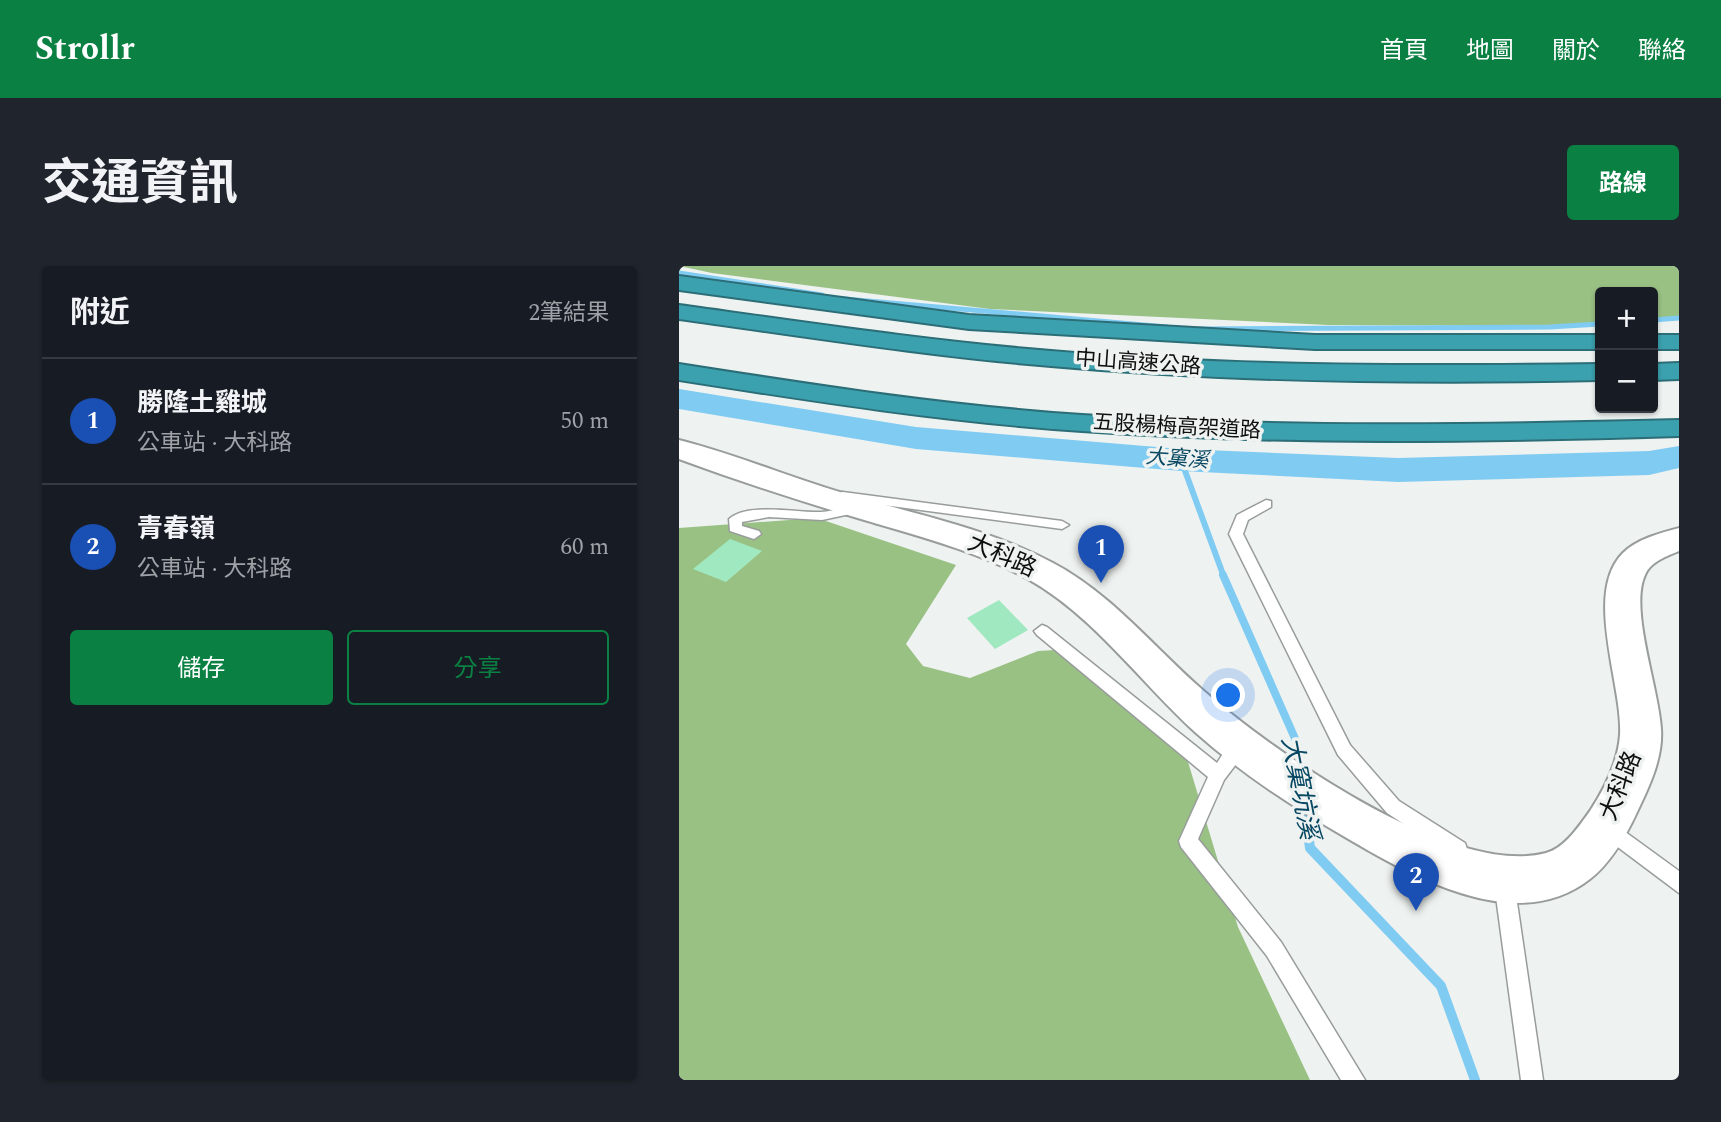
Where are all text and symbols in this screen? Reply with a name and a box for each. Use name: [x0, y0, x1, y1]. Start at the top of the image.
text: Strollr: [35, 24, 135, 74]
text: 首頁: [1380, 33, 1428, 69]
text: 地圖: [1466, 33, 1514, 69]
text: 關於: [1552, 33, 1600, 69]
text: 聯絡: [1638, 33, 1686, 69]
button: 路線: [1567, 145, 1679, 220]
text: 交通資訊: [42, 147, 238, 222]
map controls: [1595, 287, 1658, 413]
button: +: [1595, 287, 1658, 350]
text: 附近: [70, 290, 130, 336]
text: 2筆結果: [529, 296, 609, 331]
street label: 中山高速公路: [1074, 343, 1202, 383]
button: −: [1595, 350, 1658, 413]
text: 勝隆土雞城: [137, 383, 267, 423]
text: 1: [87, 404, 99, 439]
text: 50 m: [560, 404, 609, 439]
street label: 五股楊梅高架道路: [1092, 407, 1262, 447]
text: 公車站 · 大科路: [137, 426, 292, 461]
water label: 大窠溪: [1144, 441, 1213, 477]
text: 青春嶺: [137, 509, 215, 549]
street label: 大科路: [962, 525, 1042, 587]
pin: 1: [1078, 525, 1124, 583]
text: 2: [87, 530, 99, 565]
text: 60 m: [560, 530, 609, 565]
text: 公車站 · 大科路: [137, 552, 292, 587]
button: 儲存: [70, 630, 333, 705]
button: 分享: [347, 630, 609, 705]
your location: [1211, 678, 1245, 712]
water label: 大窠坑溪: [1270, 733, 1330, 847]
street label: 大科路: [1591, 746, 1651, 826]
pin: 2: [1393, 853, 1439, 911]

